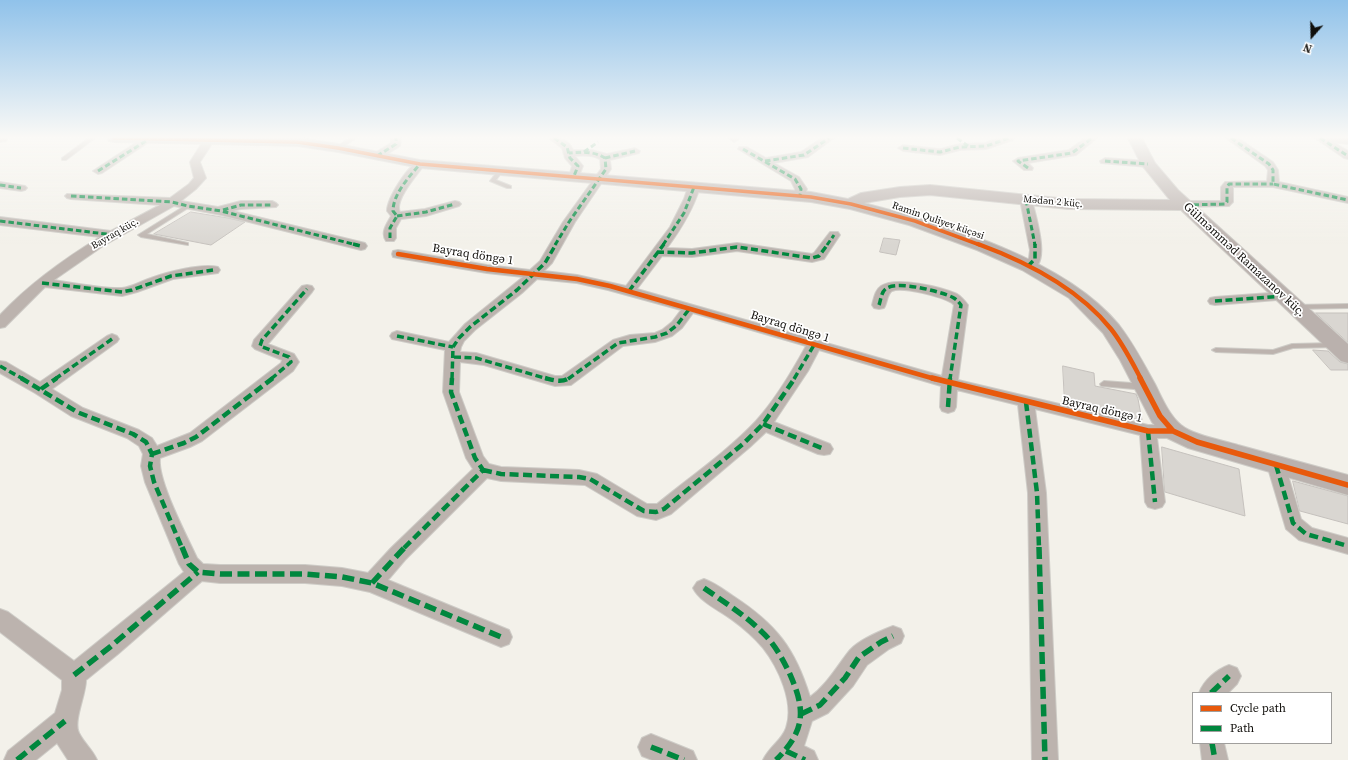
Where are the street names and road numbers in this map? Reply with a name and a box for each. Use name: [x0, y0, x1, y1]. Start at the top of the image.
street label: Mədən 2 küç.: [1023, 193, 1083, 211]
street label: Ramin Quliyev küçəsi: [890, 200, 986, 242]
street label: Gülməmməd Ramazanov küç.: [1180, 200, 1308, 320]
street label: Bayraq küç.: [89, 216, 141, 252]
street label: Bayraq döngə 1: [431, 241, 515, 269]
street label: Bayraq döngə 1: [749, 308, 831, 346]
street label: Bayraq döngə 1: [1060, 394, 1144, 426]

